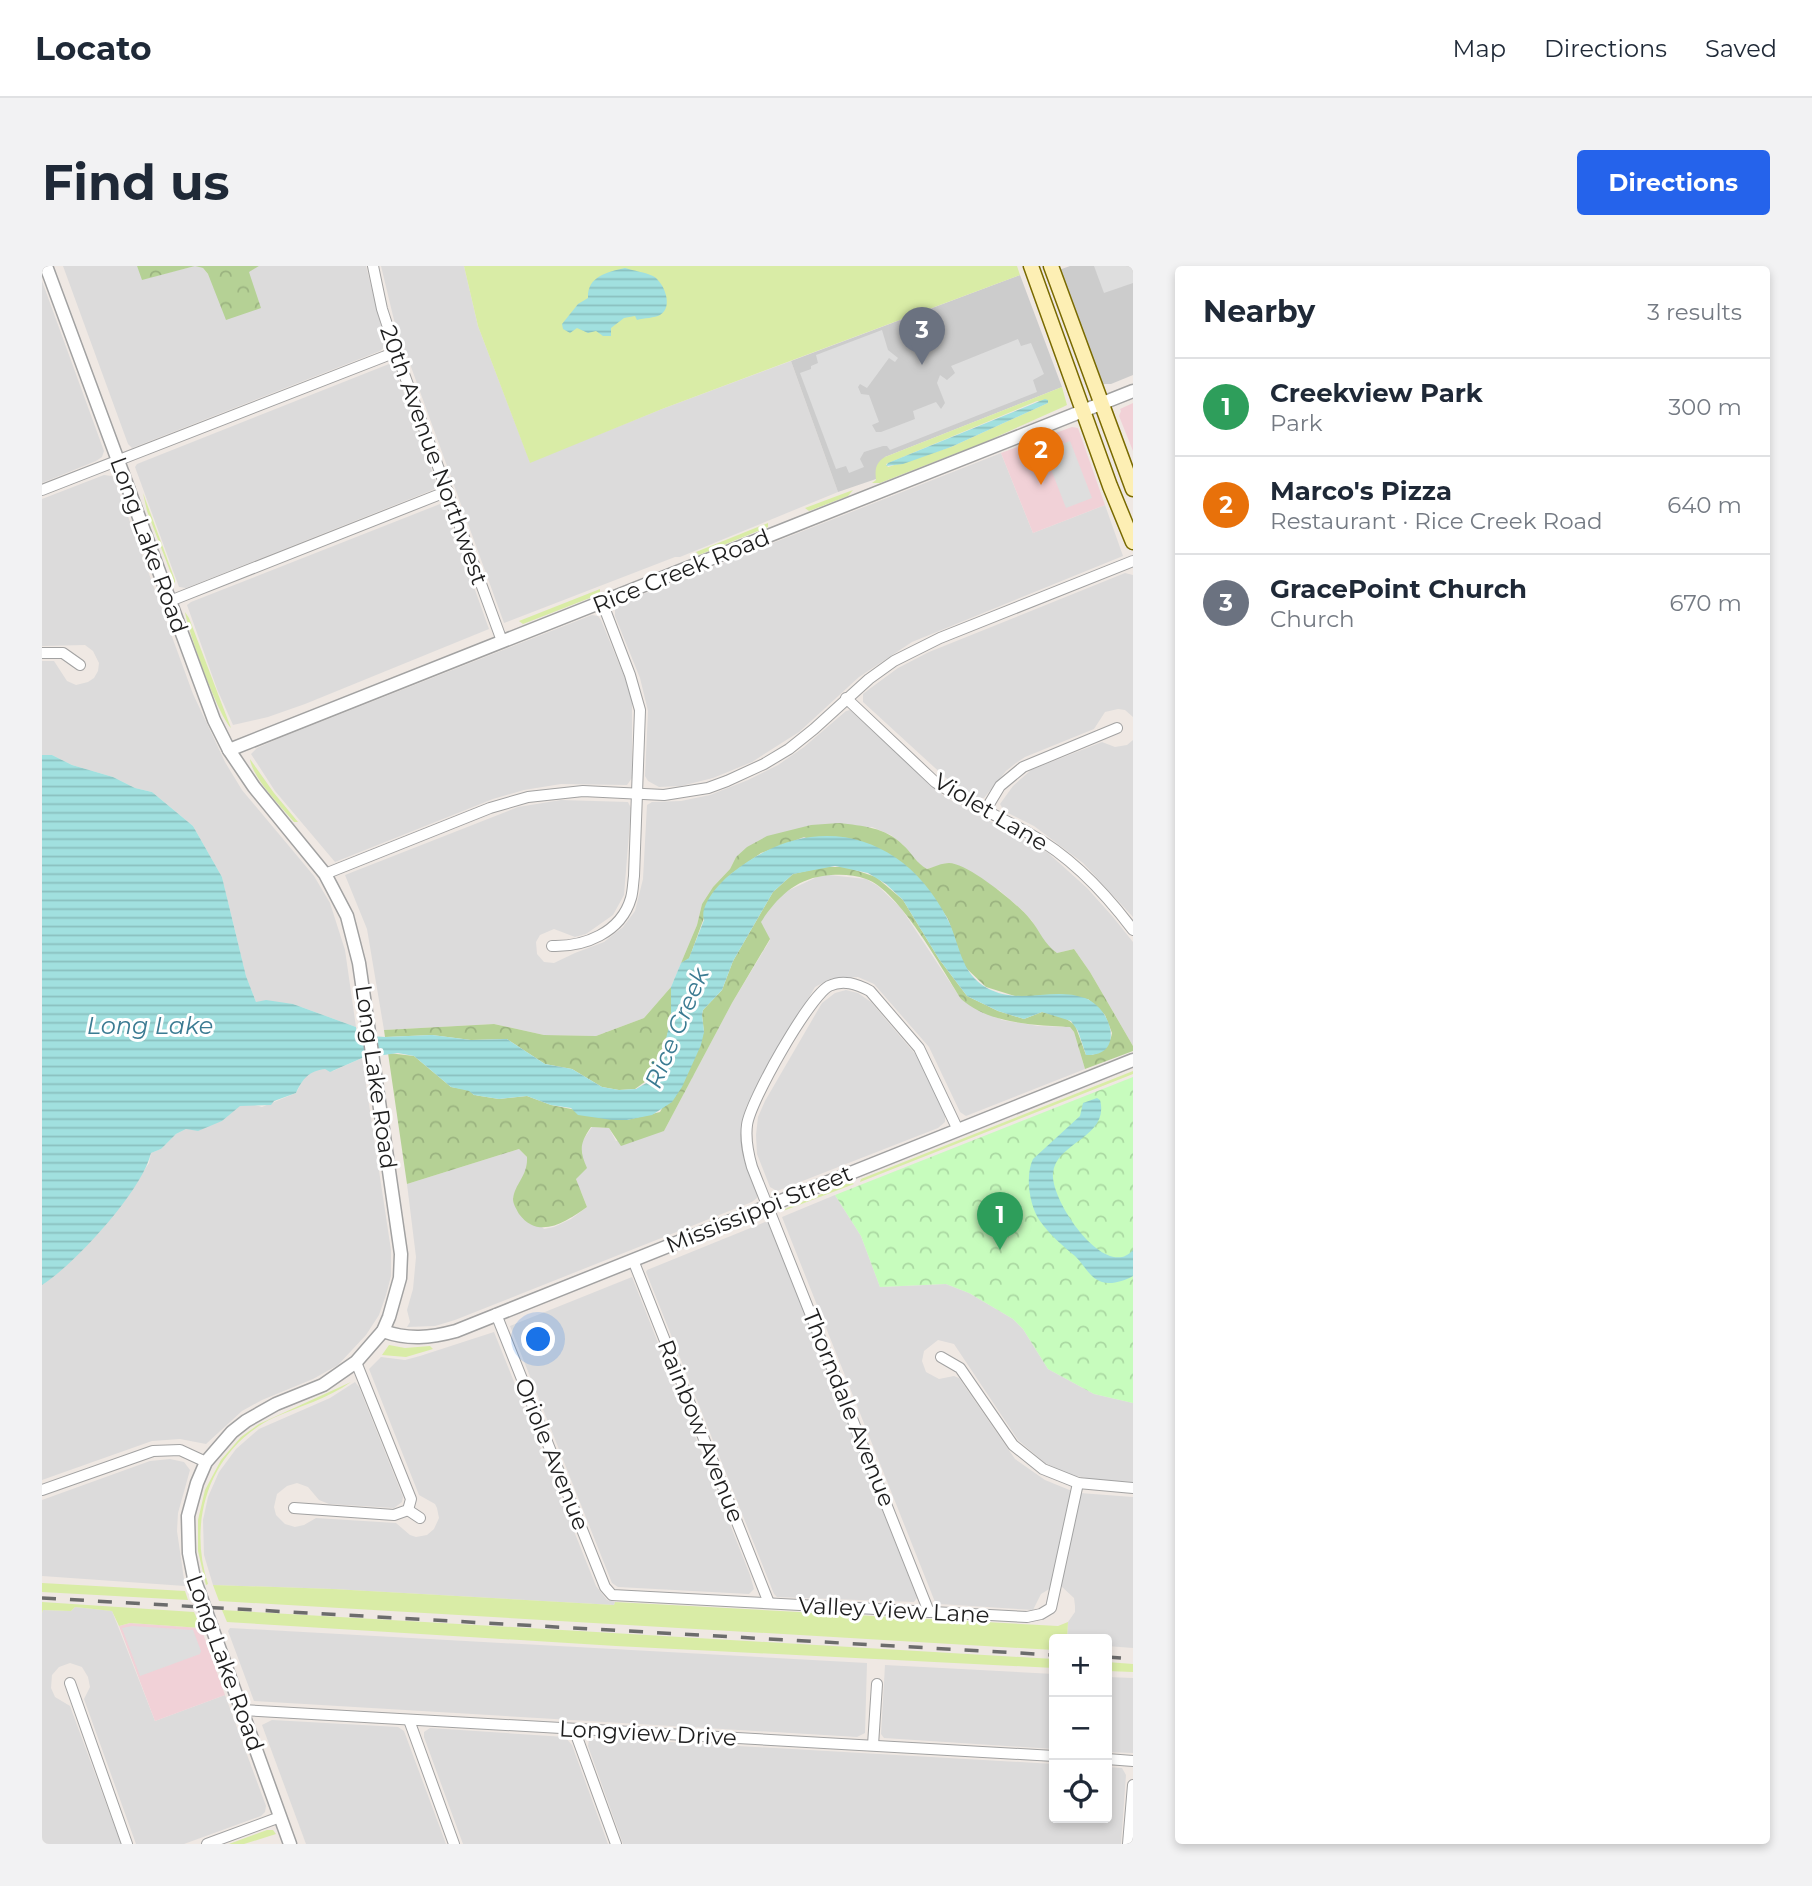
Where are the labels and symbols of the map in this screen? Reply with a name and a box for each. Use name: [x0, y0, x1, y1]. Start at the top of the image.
pin: 3: [899, 307, 945, 365]
street label: 20th Avenue Northwest: [374, 322, 494, 588]
pin: 2: [1018, 427, 1064, 485]
street label: Long Lake Road: [104, 453, 194, 637]
street label: Rice Creek Road: [588, 523, 774, 619]
street label: Violet Lane: [929, 767, 1053, 857]
water label: Rice Creek: [638, 962, 716, 1092]
street label: Long Lake Road: [349, 983, 403, 1171]
water label: Long Lake: [87, 1011, 213, 1040]
street label: Mississippi Street: [662, 1159, 856, 1259]
pin: 1: [977, 1192, 1023, 1250]
street label: Thorndale Avenue: [797, 1305, 901, 1511]
your location: [521, 1322, 555, 1356]
street label: Rainbow Avenue: [652, 1336, 750, 1526]
street label: Oriole Avenue: [509, 1374, 595, 1534]
street label: Long Lake Road: [180, 1571, 270, 1755]
street label: Valley View Lane: [798, 1591, 990, 1629]
street label: Longview Drive: [558, 1714, 738, 1752]

